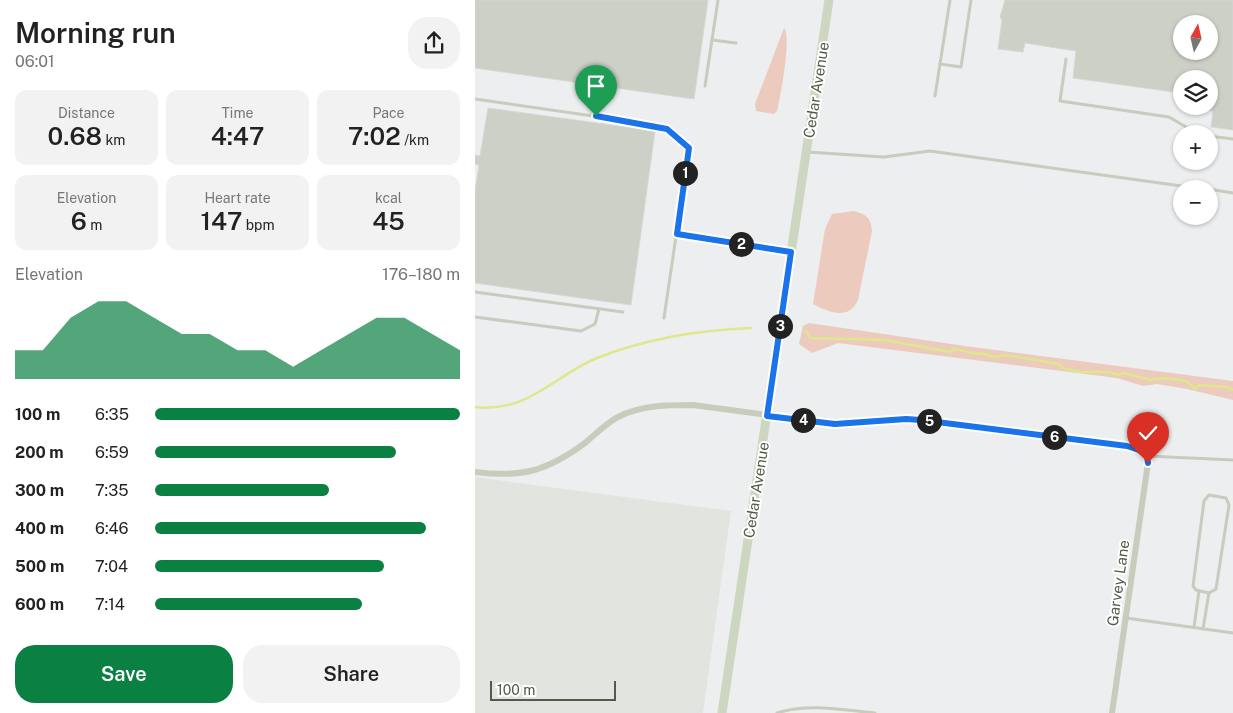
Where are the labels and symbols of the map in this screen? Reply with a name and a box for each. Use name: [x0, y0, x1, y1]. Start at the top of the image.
north arrow: [1173, 15, 1217, 60]
street label: Cedar Avenue: [800, 41, 832, 139]
pin: [575, 65, 617, 116]
pin: 1: [673, 160, 697, 186]
pin: 2: [729, 232, 753, 256]
pin: 3: [767, 314, 793, 338]
pin: 4: [791, 408, 815, 432]
pin: 5: [917, 408, 941, 434]
pin: [1127, 412, 1169, 463]
pin: 6: [1041, 424, 1067, 450]
street label: Cedar Avenue: [740, 441, 772, 539]
street label: Garvey Lane: [1104, 539, 1132, 627]
scale bar: [490, 678, 616, 701]

